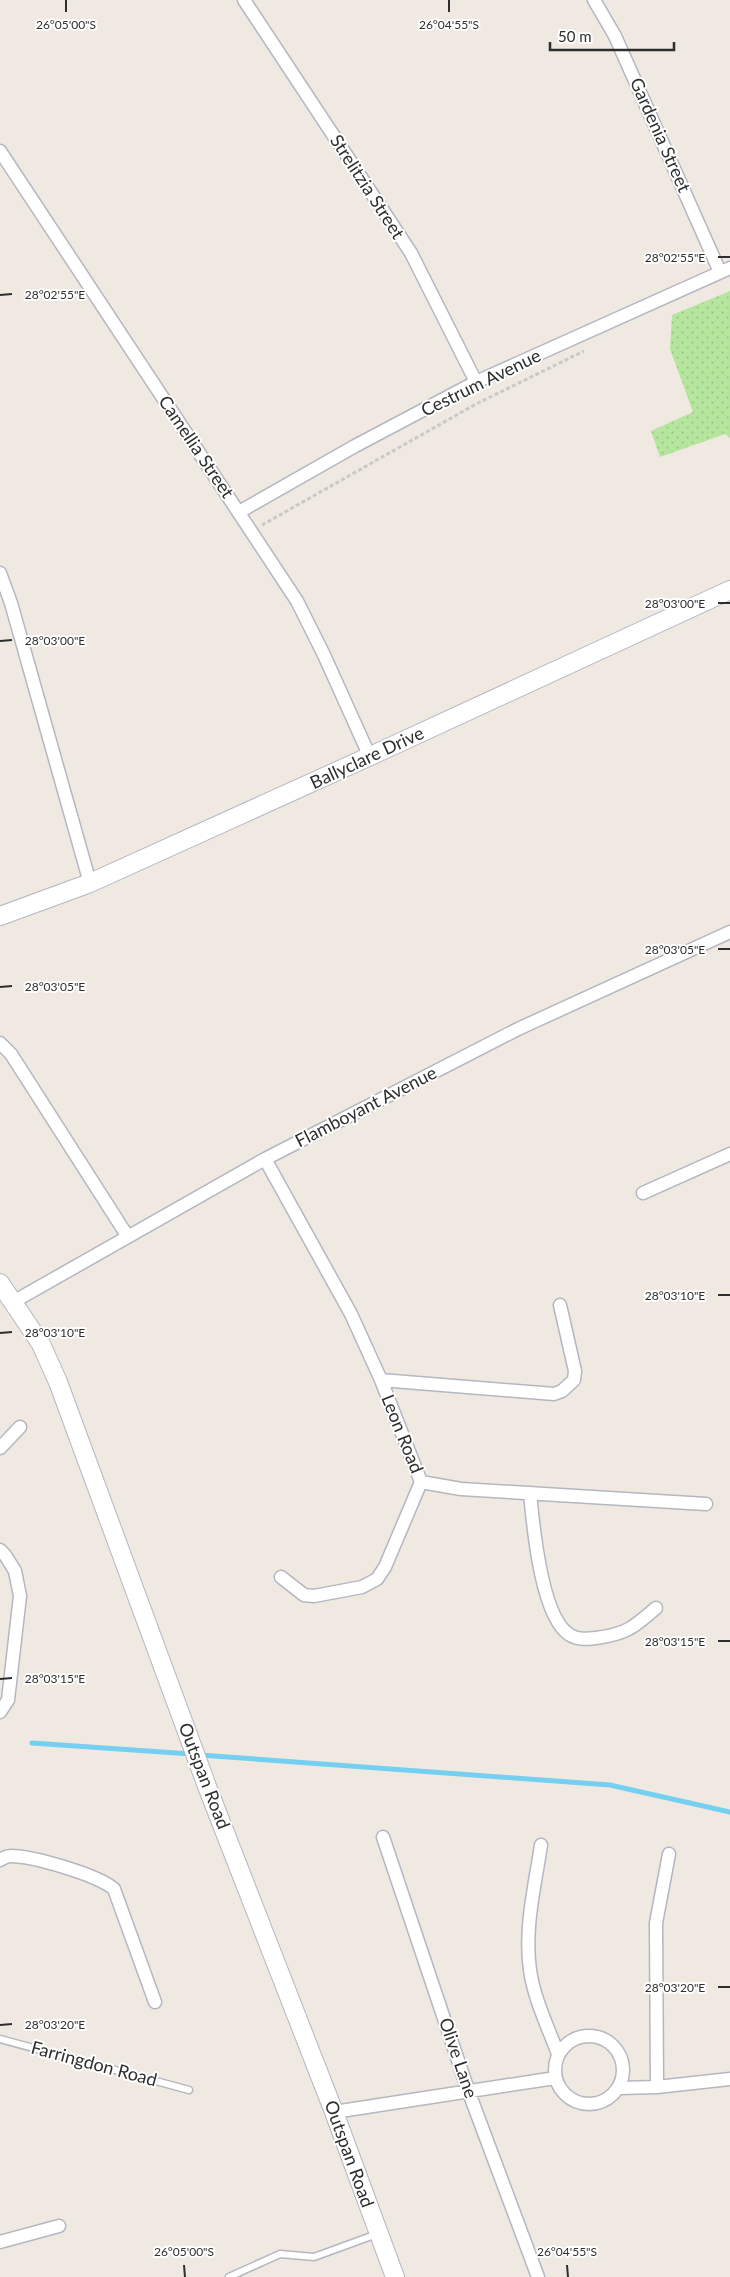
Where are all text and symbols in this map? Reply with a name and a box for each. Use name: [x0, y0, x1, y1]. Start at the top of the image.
text: 26°05'00"S: [36, 17, 96, 32]
text: 26°04'55"S: [419, 17, 479, 32]
scale bar: [550, 20, 674, 52]
text: 50 m: [558, 27, 592, 45]
street label: Gardenia Street: [626, 74, 696, 196]
street label: Strelitzia Street: [326, 130, 410, 243]
text: 28°02'55"E: [645, 250, 705, 265]
text: 28°02'55"E: [25, 287, 85, 302]
street label: Cestrum Avenue: [417, 344, 544, 421]
street label: Camellia Street: [154, 391, 240, 502]
text: 28°03'00"E: [645, 596, 705, 611]
text: 28°03'00"E: [25, 633, 85, 648]
street label: Ballyclare Drive: [306, 721, 427, 793]
text: 28°03'05"E: [645, 942, 705, 957]
text: 28°03'05"E: [25, 979, 85, 994]
street label: Flamboyant Avenue: [291, 1061, 440, 1151]
text: 28°03'10"E: [645, 1288, 705, 1303]
text: 28°03'10"E: [25, 1325, 85, 1340]
street label: Leon Road: [377, 1391, 429, 1476]
text: 28°03'15"E: [645, 1634, 705, 1649]
text: 28°03'15"E: [25, 1671, 85, 1686]
street label: Outspan Road: [175, 1719, 235, 1832]
text: 28°03'20"E: [645, 1980, 705, 1995]
street label: Olive Lane: [435, 2015, 483, 2101]
text: 28°03'20"E: [25, 2017, 85, 2032]
street label: Farringdon Road: [29, 2036, 160, 2090]
street label: Outspan Road: [320, 2097, 379, 2210]
text: 26°05'00"S: [154, 2244, 214, 2259]
text: 26°04'55"S: [537, 2244, 597, 2259]

